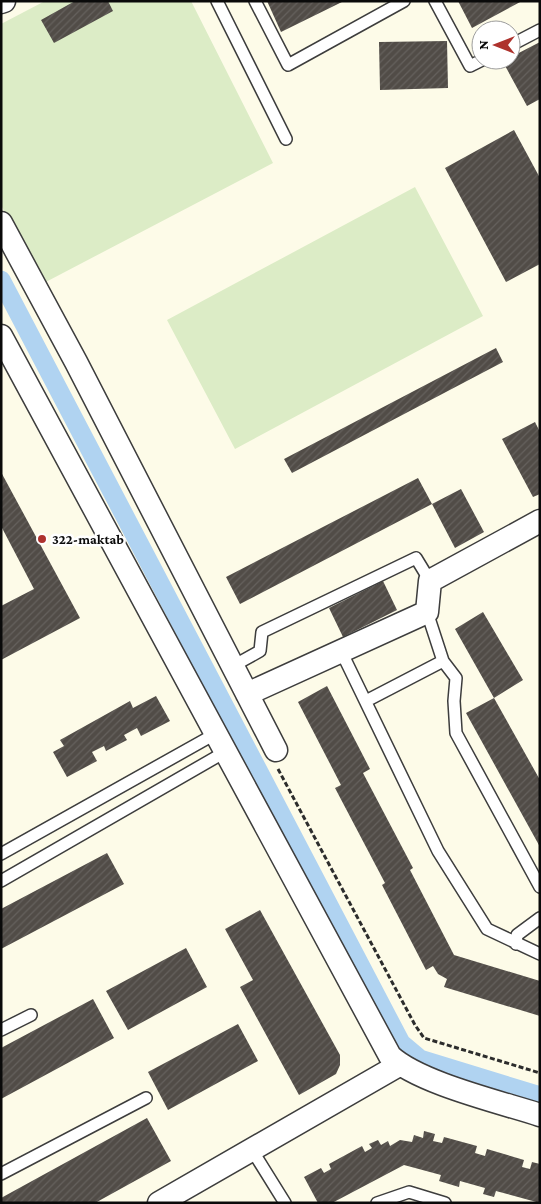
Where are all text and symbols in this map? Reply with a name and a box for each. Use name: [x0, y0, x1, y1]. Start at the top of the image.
north arrow: [471, 20, 521, 70]
text: N: [475, 40, 491, 50]
place label: 322-maktab: [52, 531, 124, 547]
marker: 322-maktab: [36, 533, 48, 545]

